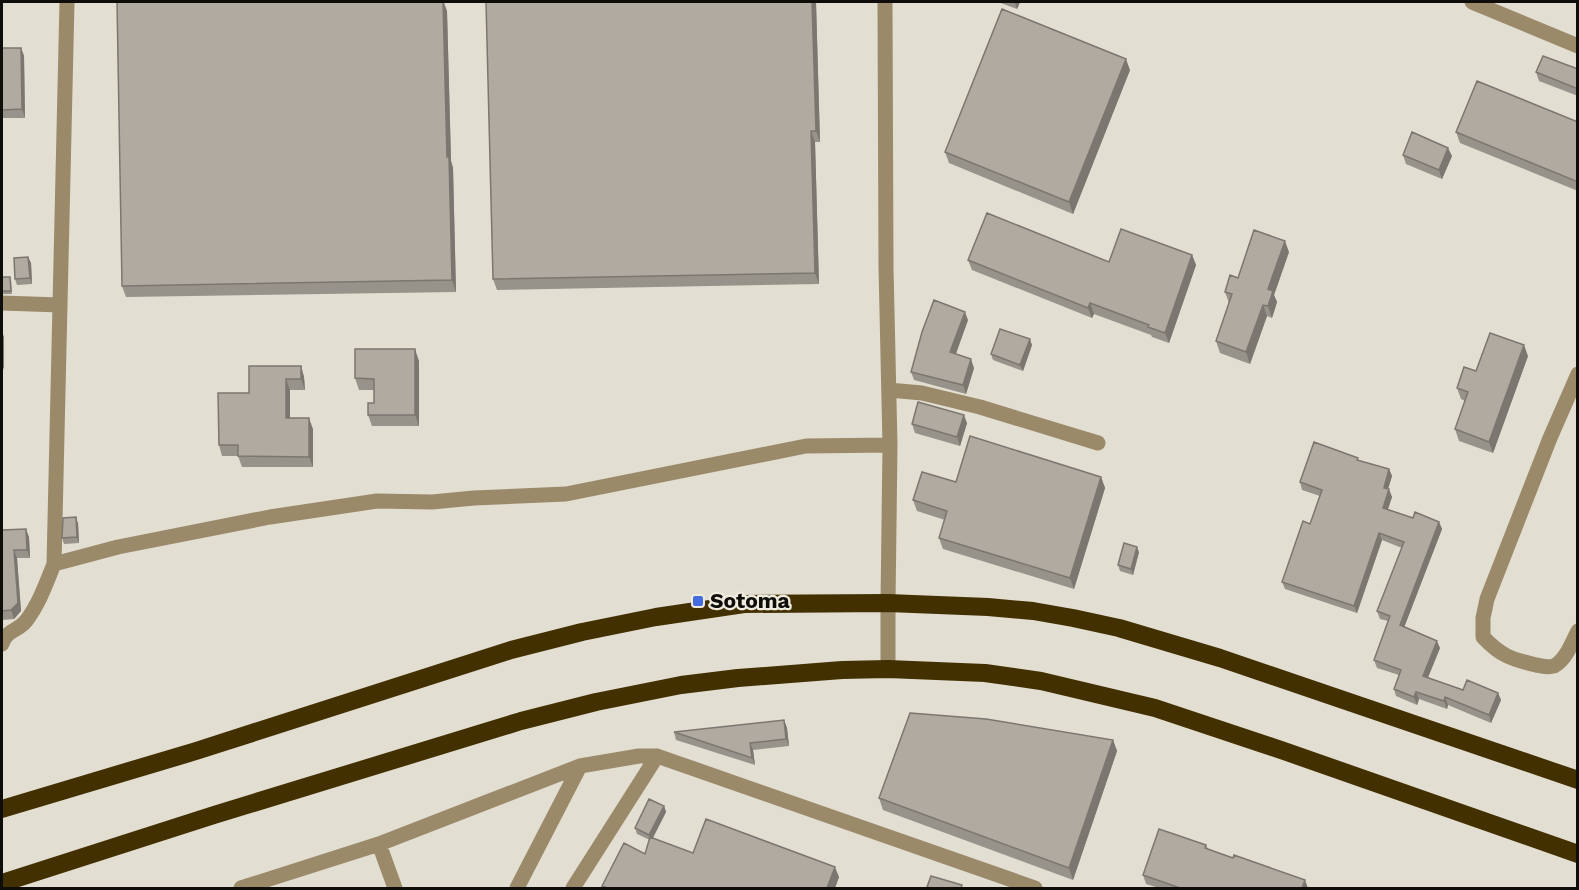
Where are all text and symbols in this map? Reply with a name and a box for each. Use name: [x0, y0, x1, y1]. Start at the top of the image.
place label: Sotoma: [710, 588, 791, 613]
marker: Sotoma: [691, 594, 705, 608]

